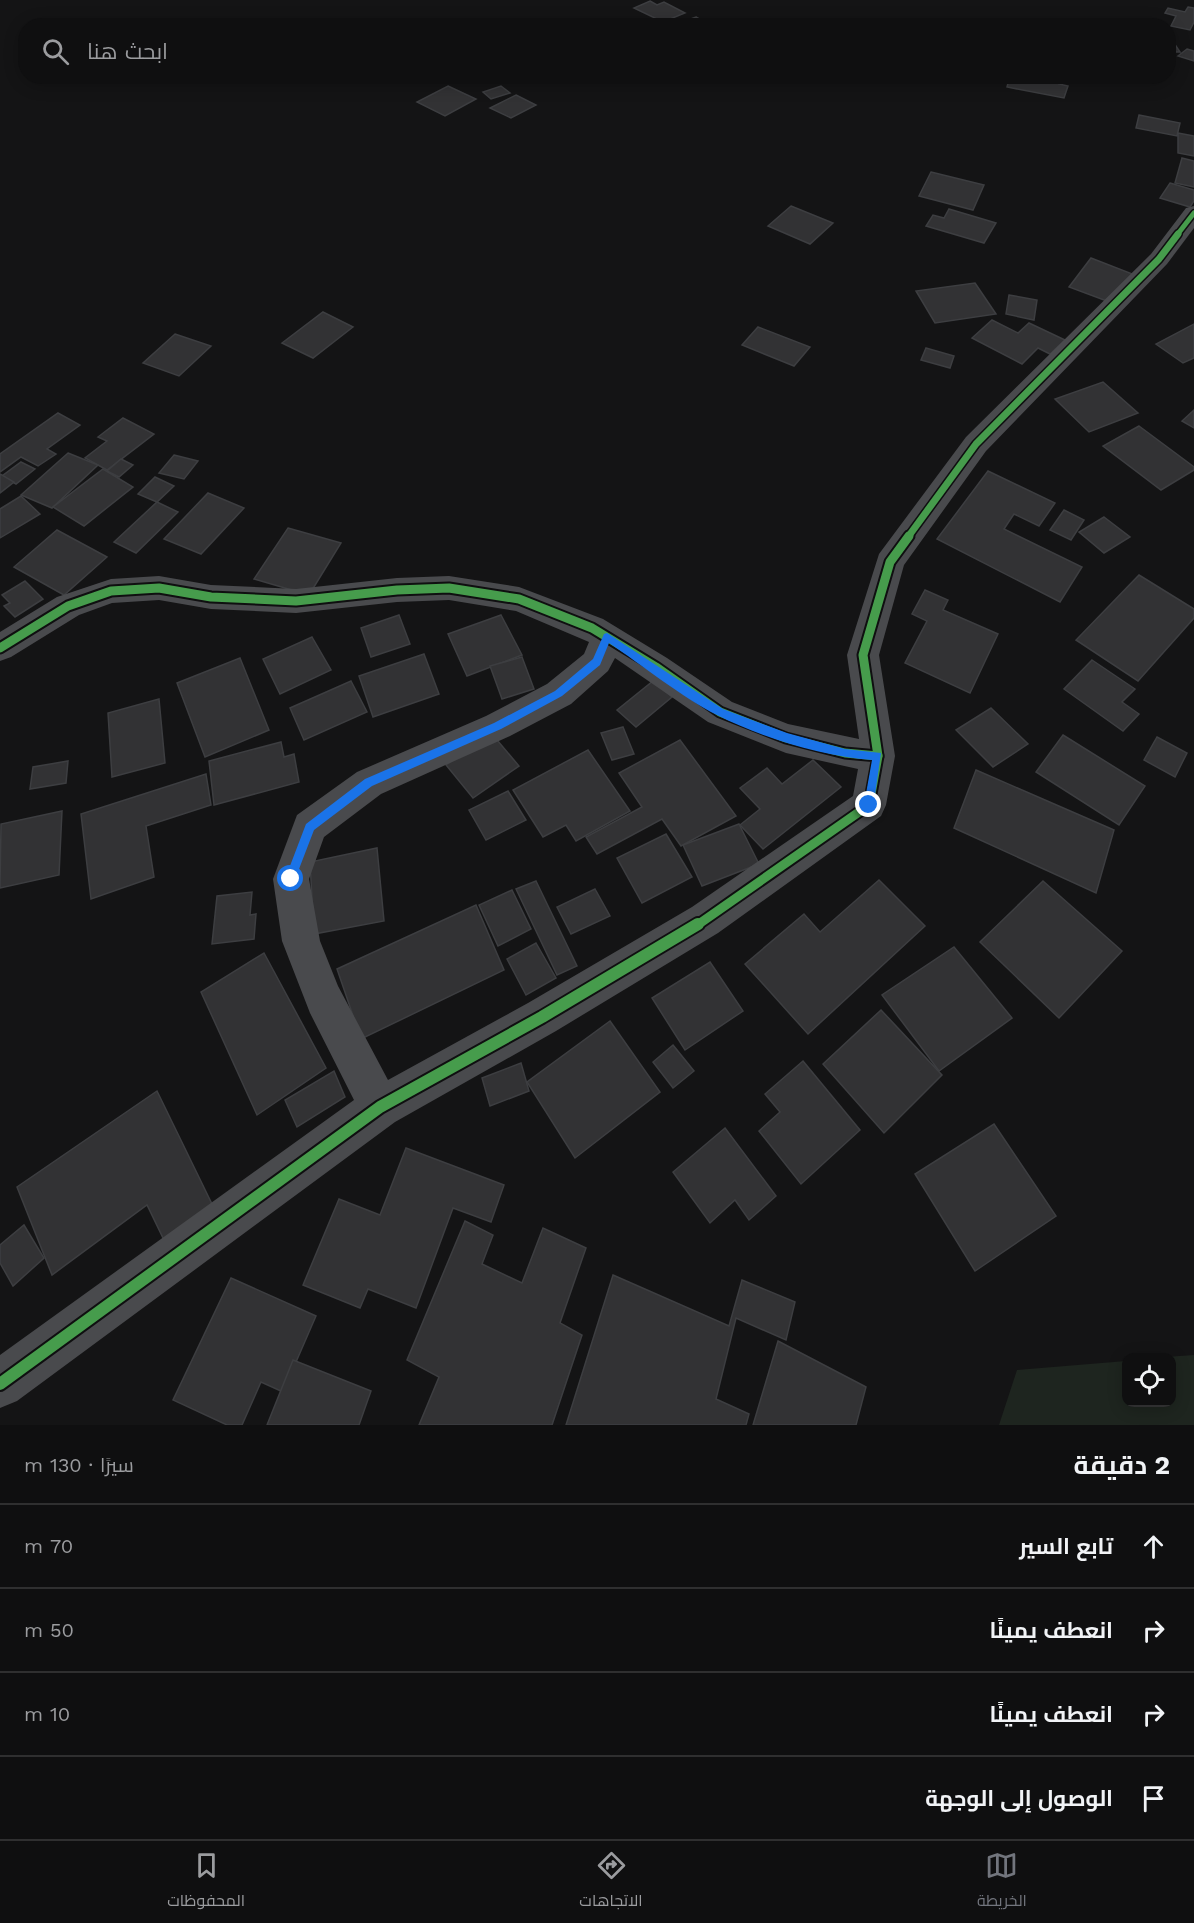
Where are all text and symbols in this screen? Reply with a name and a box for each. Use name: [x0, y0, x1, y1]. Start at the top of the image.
search box: [18, 18, 1176, 84]
icon: search: [39, 35, 72, 68]
text: ابحث هنا: [87, 39, 168, 64]
route end: [855, 791, 881, 817]
route start: [277, 865, 303, 891]
map controls: [1122, 1353, 1176, 1407]
button: locate: [1122, 1353, 1176, 1407]
text: 2 دقيقة: [1074, 1450, 1170, 1480]
text: سيرًا · 130 m: [24, 1453, 134, 1477]
icon: ahead: [1137, 1530, 1170, 1563]
text: 70 m: [24, 1534, 73, 1558]
text: تابع السير: [1019, 1534, 1113, 1559]
icon: right: [1137, 1614, 1170, 1647]
text: 50 m: [24, 1618, 74, 1642]
text: انعطف يمينًا: [989, 1618, 1113, 1643]
icon: right: [1137, 1698, 1170, 1731]
text: 10 m: [24, 1702, 70, 1726]
text: انعطف يمينًا: [989, 1702, 1113, 1727]
icon: arrive: [1137, 1782, 1170, 1815]
text: الوصول إلى الوجهة: [925, 1786, 1113, 1811]
tab: المحفوظات: [167, 1849, 245, 1915]
tab: الاتجاهات: [579, 1849, 643, 1915]
tab: الخريطة: [977, 1849, 1027, 1915]

